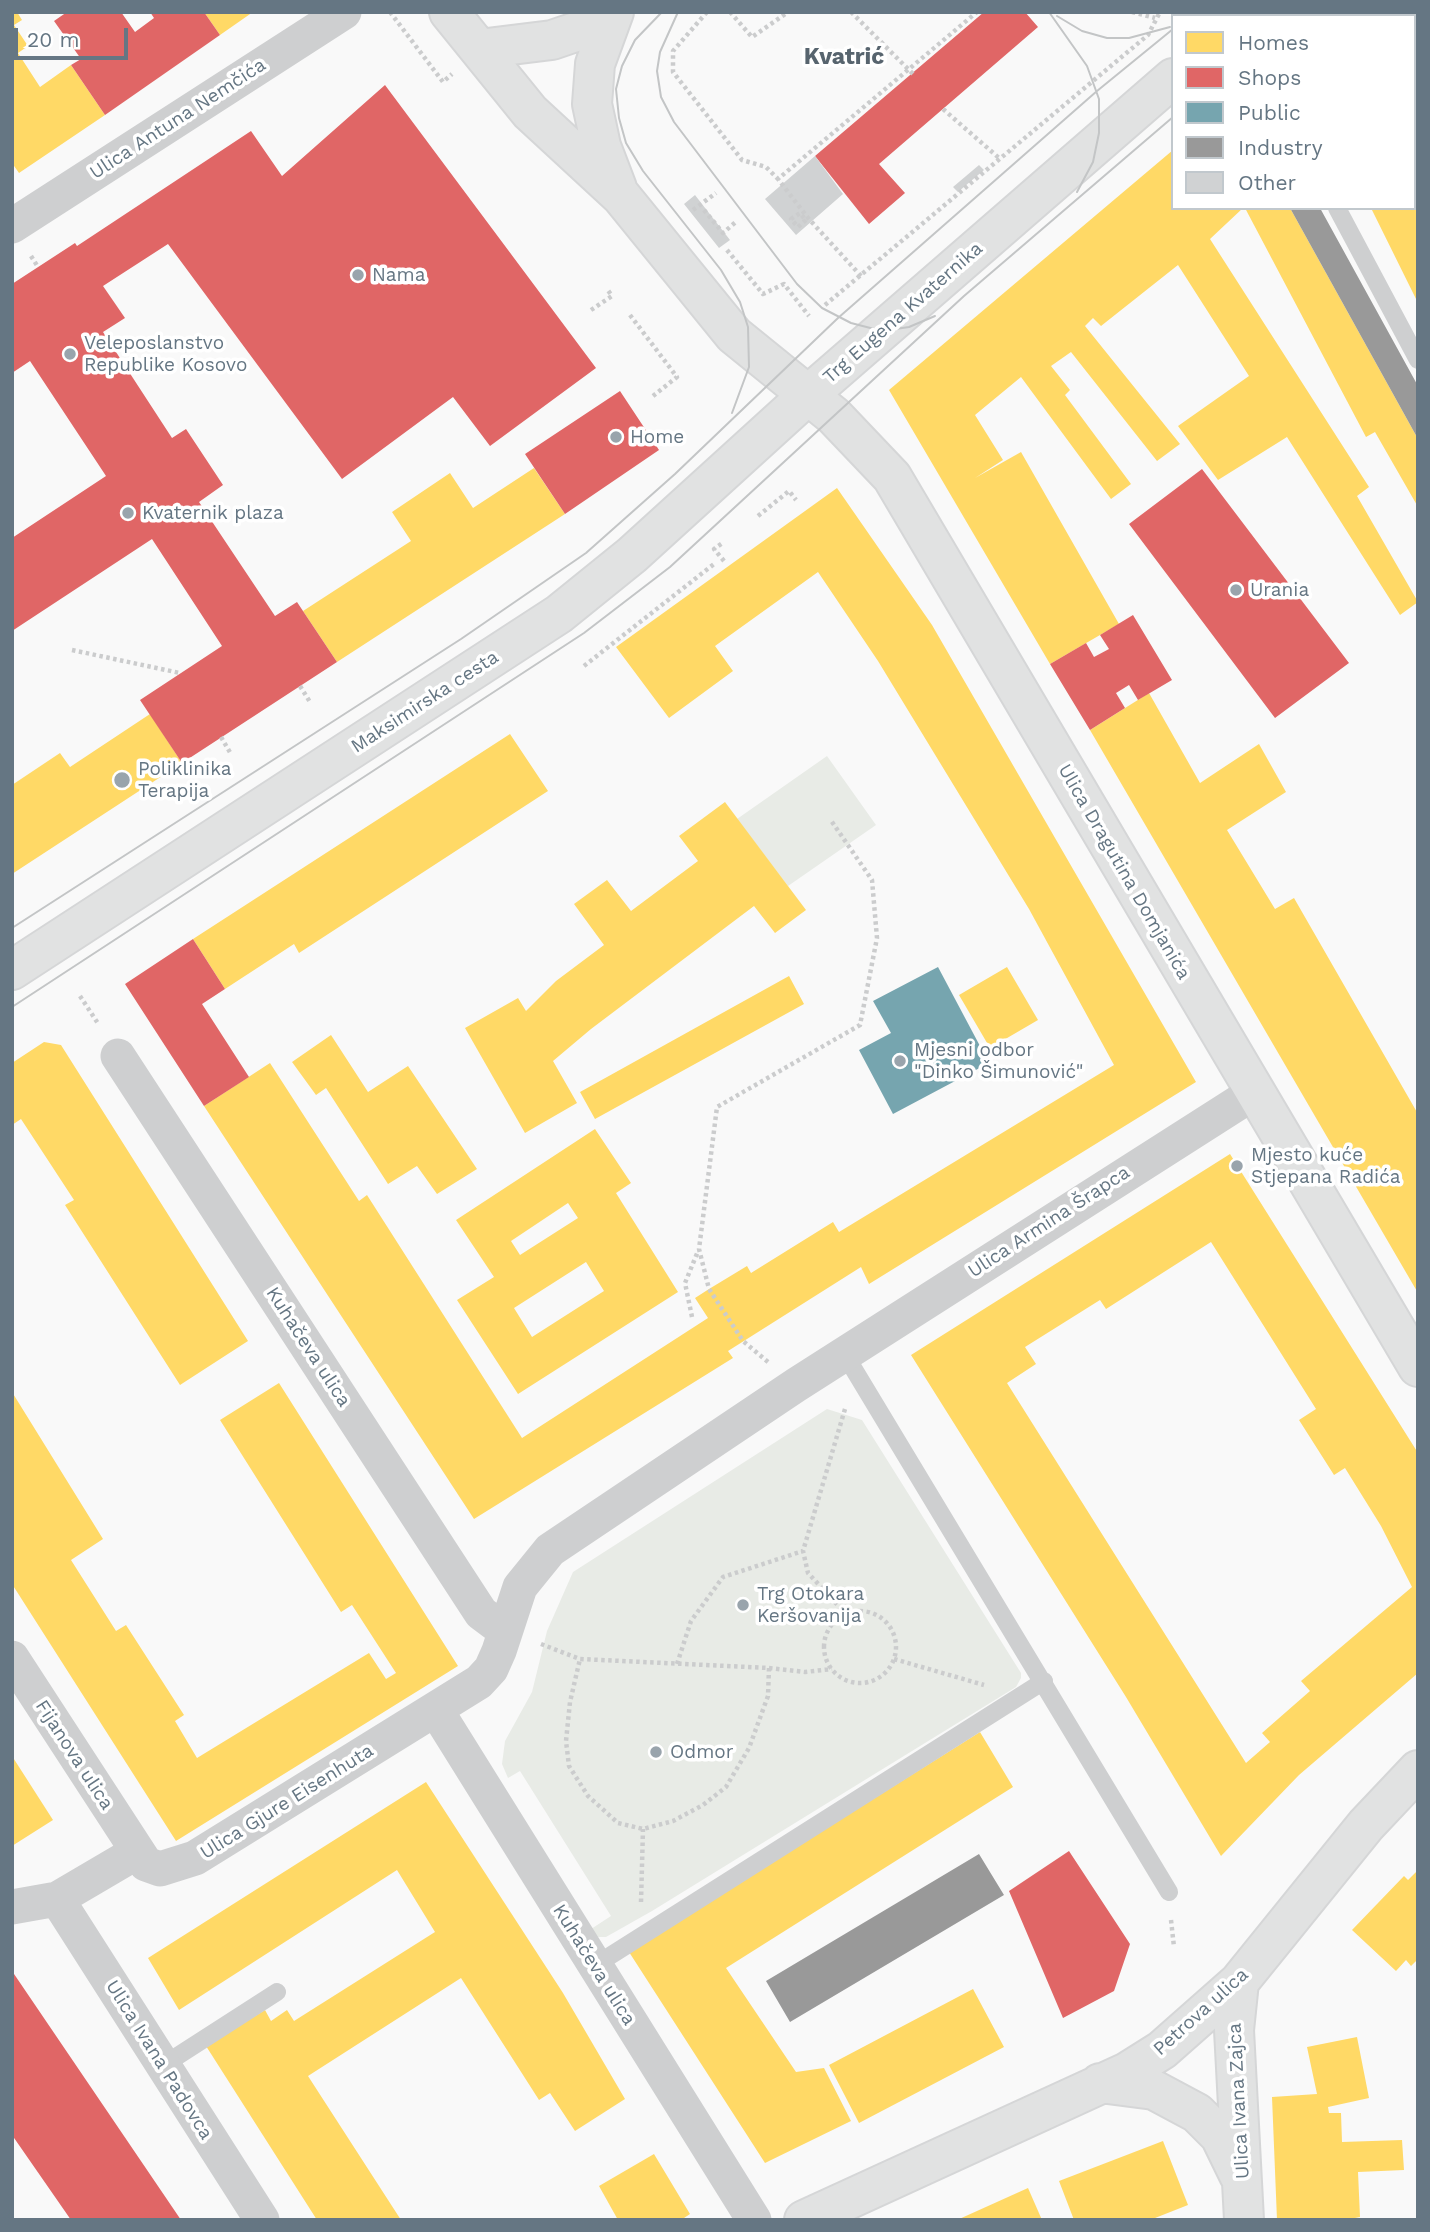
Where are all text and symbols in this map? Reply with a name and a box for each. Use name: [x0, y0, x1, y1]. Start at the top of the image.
scale bar: [18, 14, 131, 58]
legend: [1171, 14, 1416, 210]
text: 20 m: [27, 27, 79, 52]
text: Homes: [1238, 30, 1309, 55]
district label: Kvatrić: [804, 43, 884, 71]
street label: Ulica Antuna Nemčića: [86, 54, 270, 184]
text: Shops: [1238, 65, 1301, 90]
text: Public: [1238, 100, 1301, 125]
text: Industry: [1238, 135, 1323, 160]
text: Other: [1238, 170, 1296, 195]
street label: Trg Eugena Kvaternika: [819, 237, 987, 389]
place label: Nama: [372, 264, 425, 286]
marker: Nama: [350, 267, 366, 283]
place label: Veleposlanstvo Republike Kosovo: [84, 332, 247, 376]
marker: Veleposlanstvo Republike Kosovo: [62, 346, 78, 362]
place label: Home: [630, 426, 684, 448]
marker: Home: [608, 429, 624, 445]
place label: Kvaternik plaza: [142, 502, 284, 524]
marker: Kvaternik plaza: [120, 505, 136, 521]
place label: Urania: [1250, 579, 1309, 601]
marker: Urania: [1228, 582, 1244, 598]
street label: Maksimirska cesta: [347, 646, 503, 758]
place label: Poliklinika Terapija: [138, 758, 231, 802]
street label: Ulica Dragutina Domjanića: [1053, 760, 1195, 984]
marker: Poliklinika Terapija: [112, 770, 132, 790]
place label: Mjesni odbor "Dinko Šimunović": [914, 1039, 1084, 1083]
marker: Mjesni odbor "Dinko Šimunović": [892, 1053, 908, 1069]
place label: Mjesto kuće Stjepana Radića: [1251, 1144, 1401, 1188]
marker: Mjesto kuće Stjepana Radića: [1229, 1158, 1245, 1174]
street label: Ulica Armina Šrapca: [964, 1161, 1134, 1283]
street label: Kuhačeva ulica: [261, 1283, 355, 1411]
place label: Trg Otokara Keršovanija: [757, 1583, 864, 1627]
marker: Trg Otokara Keršovanija: [735, 1597, 751, 1613]
street label: Fijanova ulica: [30, 1696, 118, 1814]
street label: Ulica Gjure Eisenhuta: [196, 1739, 378, 1865]
place label: Odmor: [670, 1741, 733, 1763]
marker: Odmor: [648, 1744, 664, 1760]
street label: Kuhačeva ulica: [548, 1900, 640, 2030]
street label: Petrova ulica: [1149, 1963, 1253, 2061]
street label: Ulica Ivana Padovca: [101, 1976, 217, 2144]
street label: Ulica Ivana Zajca: [1224, 2022, 1254, 2180]

